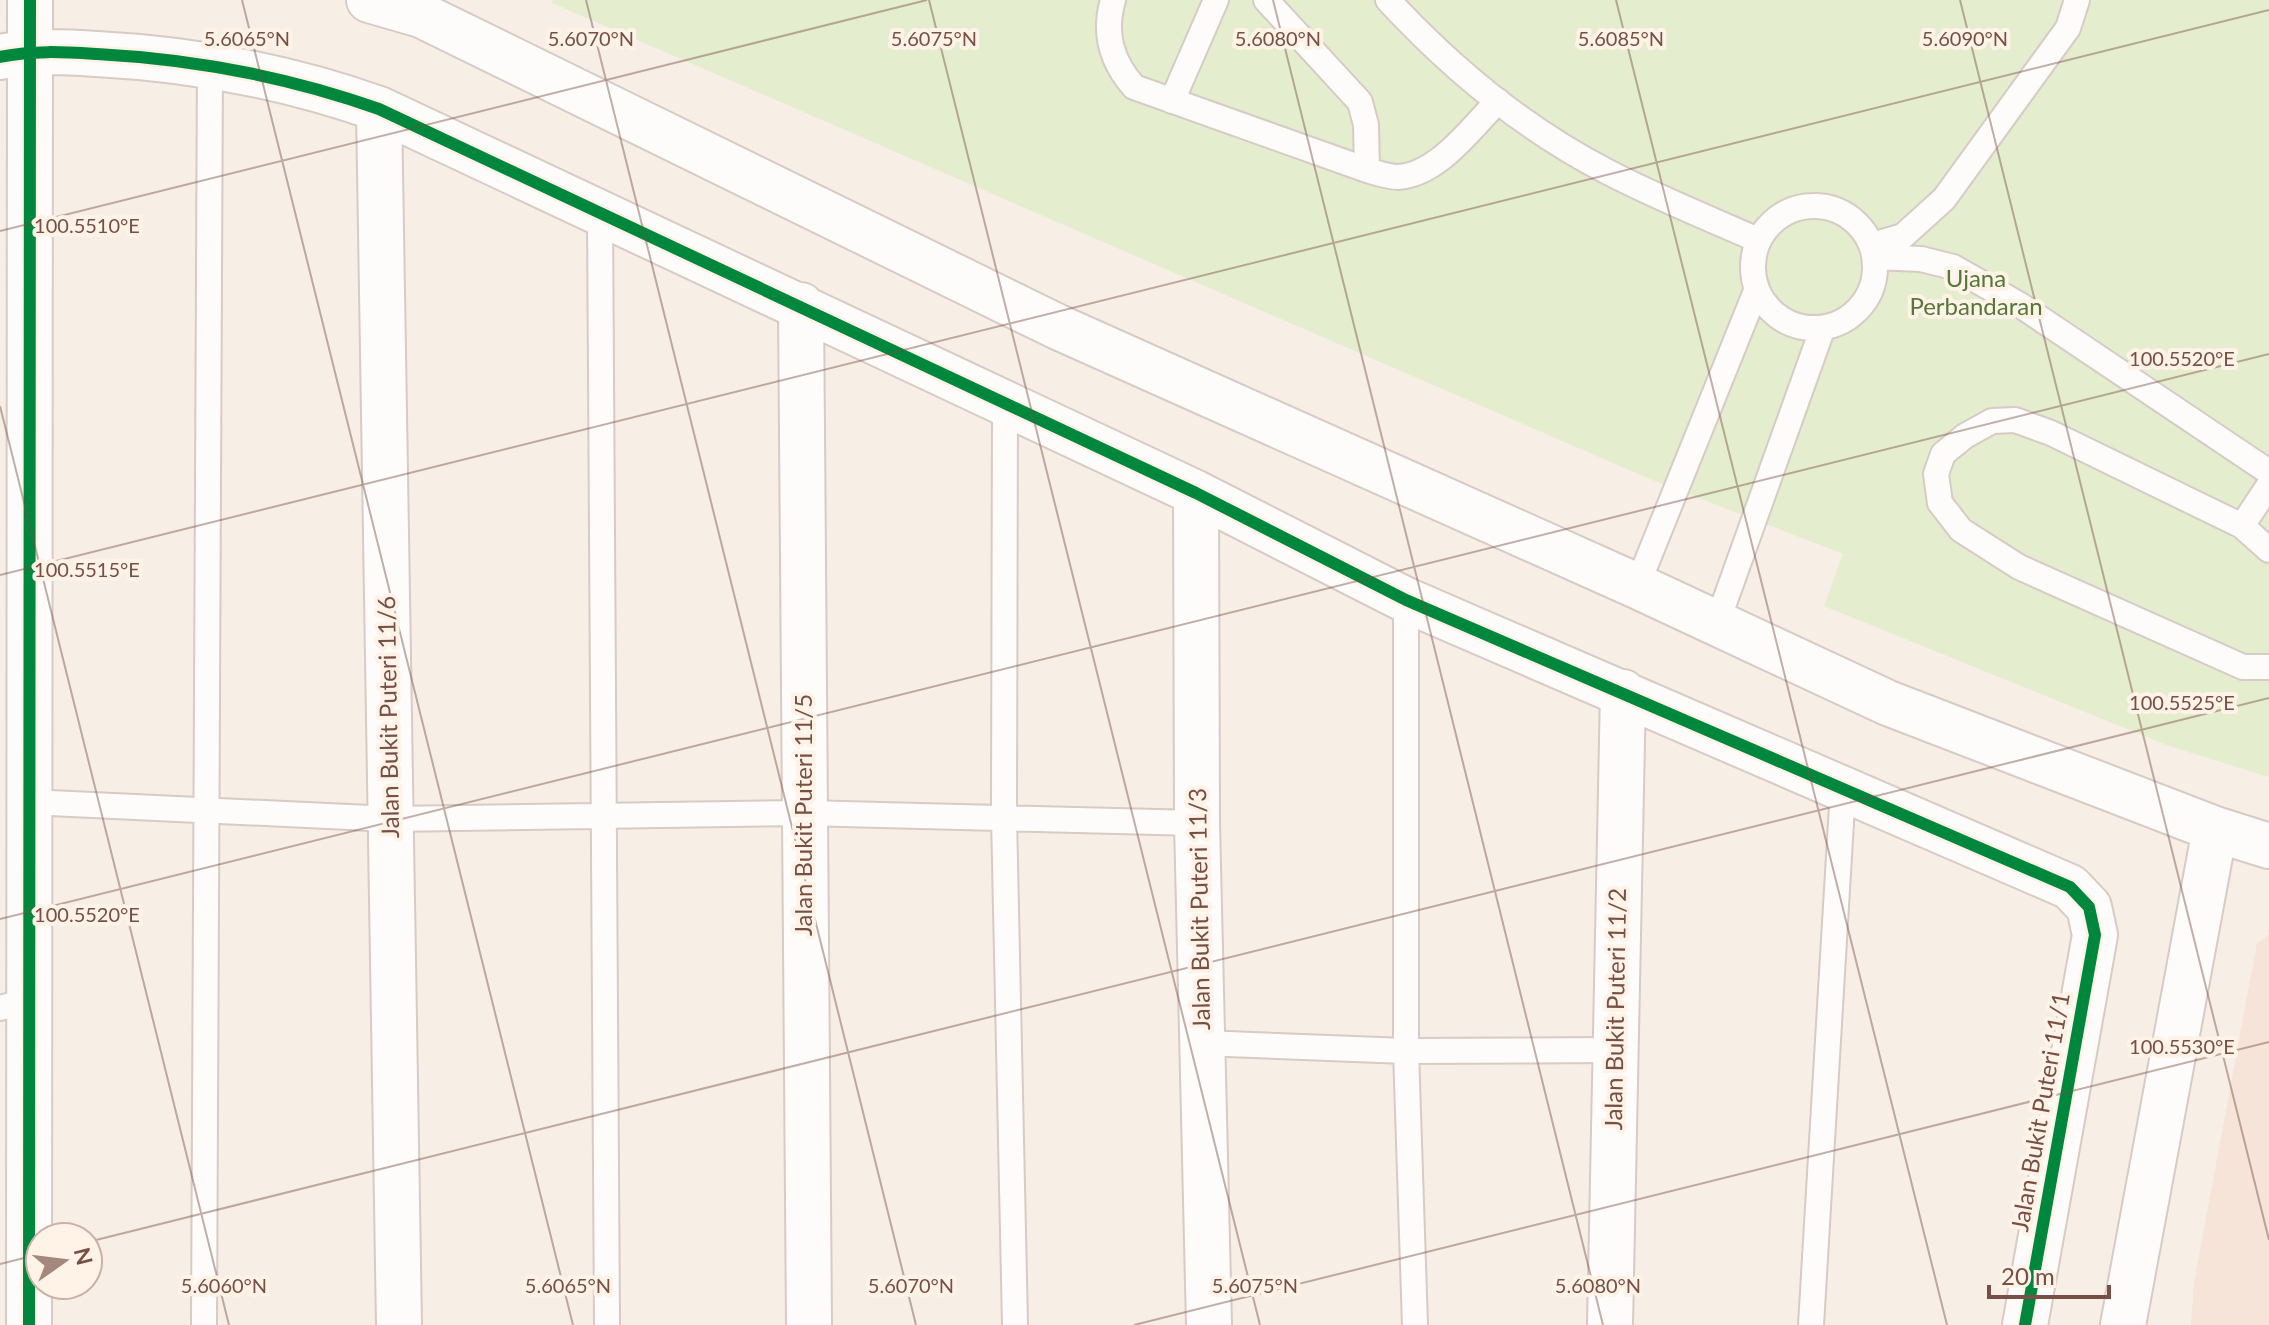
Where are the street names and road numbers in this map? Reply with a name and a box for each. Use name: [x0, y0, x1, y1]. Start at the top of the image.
street label: Jalan Bukit Puteri 11/6: [371, 596, 404, 838]
street label: Jalan Bukit Puteri 11/5: [788, 694, 817, 936]
street label: Jalan Bukit Puteri 11/3: [1182, 788, 1215, 1030]
street label: Jalan Bukit Puteri 11/2: [1598, 888, 1631, 1130]
street label: Jalan Bukit Puteri 11/1: [2004, 990, 2075, 1234]

